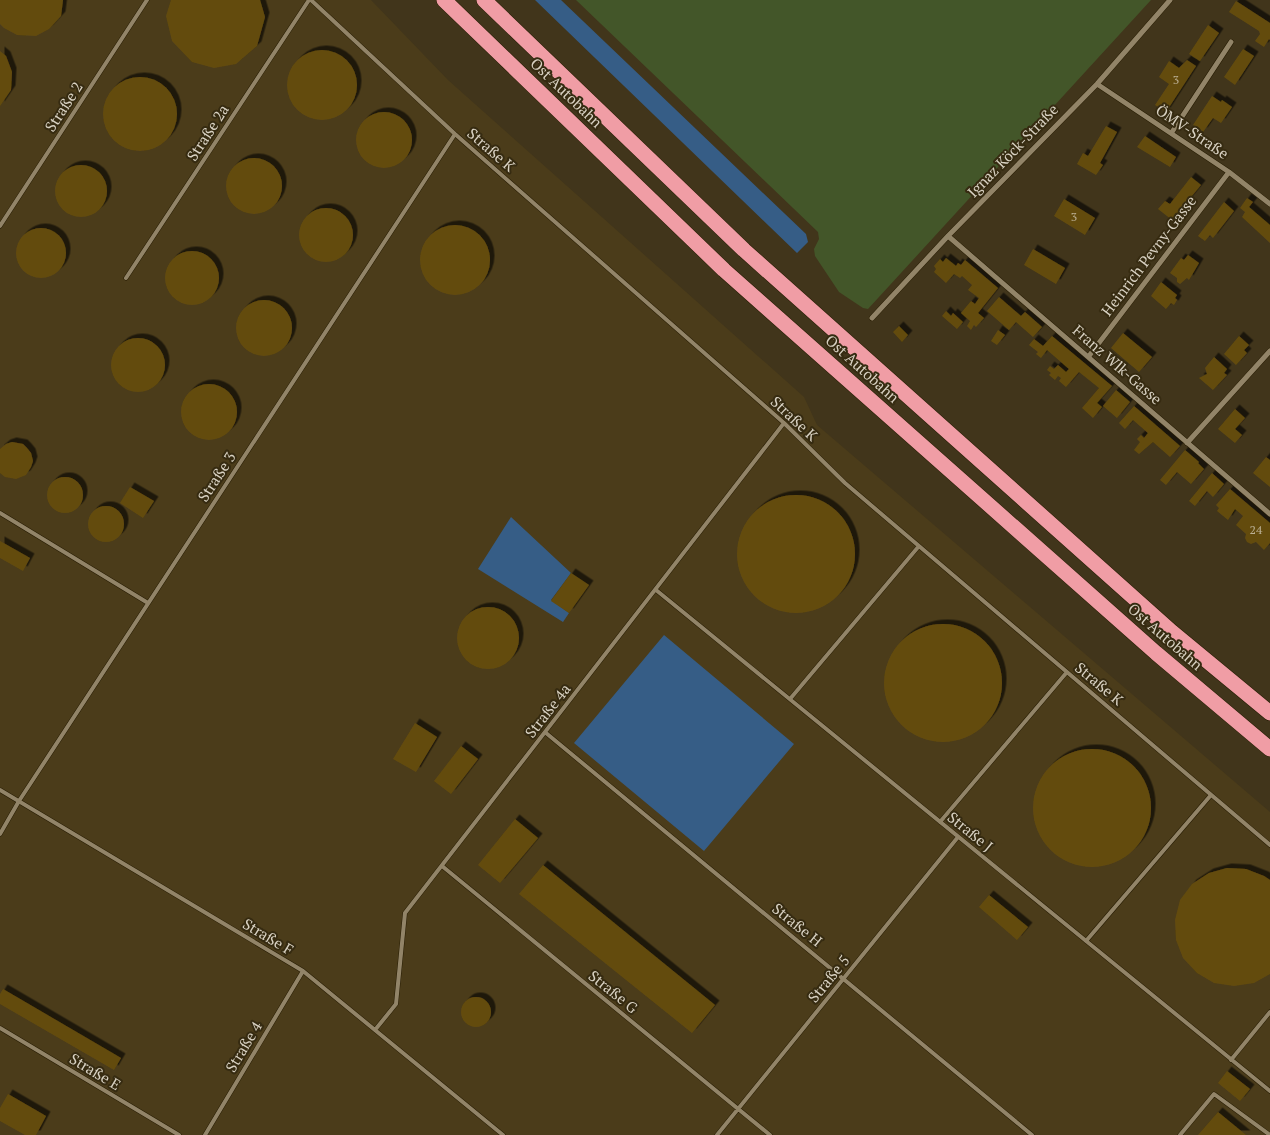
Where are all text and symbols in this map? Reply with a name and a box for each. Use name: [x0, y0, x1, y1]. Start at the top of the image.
street label: Ost Autobahn: [526, 53, 607, 132]
house number: 3: [1173, 72, 1179, 87]
street label: Straße 2: [40, 78, 87, 135]
street label: Ignaz Köck-Straße: [963, 99, 1062, 201]
street label: ÖMV-Straße: [1152, 99, 1233, 163]
street label: Straße 2a: [182, 100, 233, 164]
street label: Straße K: [463, 123, 520, 176]
street label: Heinrich Pevny-Gasse: [1096, 191, 1200, 320]
house number: 3: [1071, 209, 1077, 224]
street label: Franz Wlk-Gasse: [1069, 320, 1166, 409]
street label: Ost Autobahn: [822, 330, 904, 407]
street label: Straße K: [767, 391, 823, 445]
street label: Straße 3: [193, 448, 240, 505]
house number: 24: [1250, 522, 1263, 537]
street label: Ost Autobahn: [1124, 598, 1207, 674]
street label: Straße K: [1071, 657, 1128, 710]
street label: Straße 4a: [520, 679, 575, 741]
street label: Straße J: [944, 807, 997, 856]
street label: Straße H: [769, 898, 827, 950]
street label: Straße F: [239, 913, 298, 959]
street label: Straße 5: [803, 950, 854, 1006]
street label: Straße G: [585, 965, 643, 1018]
street label: Straße 4: [220, 1017, 266, 1076]
street label: Straße E: [66, 1048, 125, 1094]

